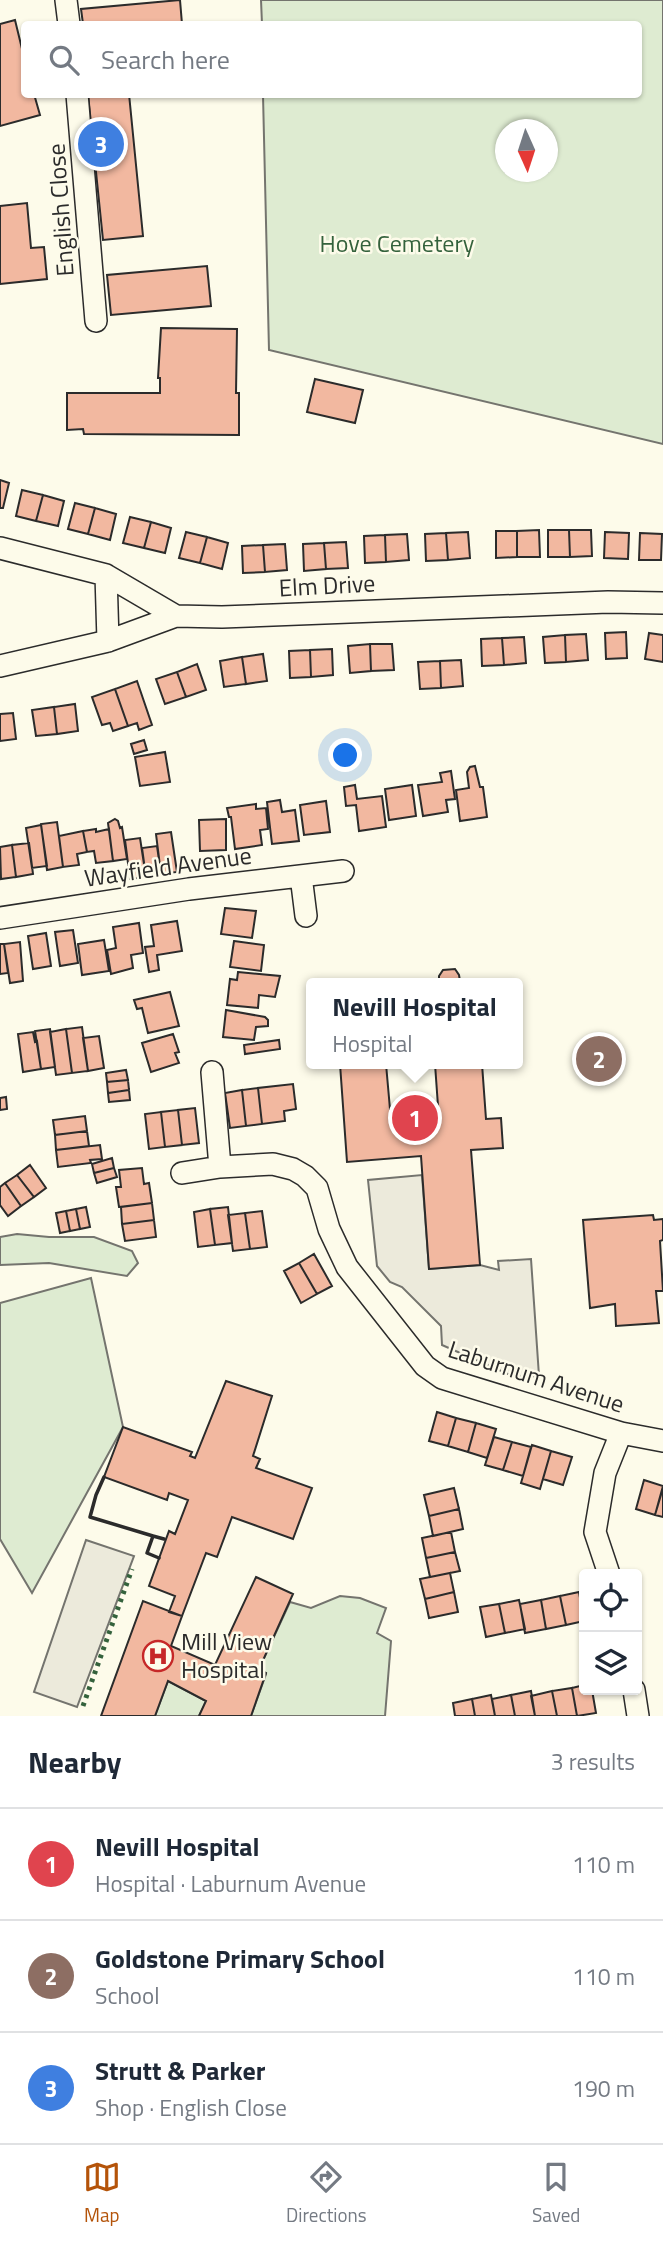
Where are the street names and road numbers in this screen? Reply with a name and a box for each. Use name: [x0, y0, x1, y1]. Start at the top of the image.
street label: English Close: [37, 142, 83, 278]
street label: Elm Drive: [278, 564, 376, 606]
street label: Wayfield Avenue: [82, 836, 254, 896]
street label: Laburnum Avenue: [444, 1331, 629, 1421]

